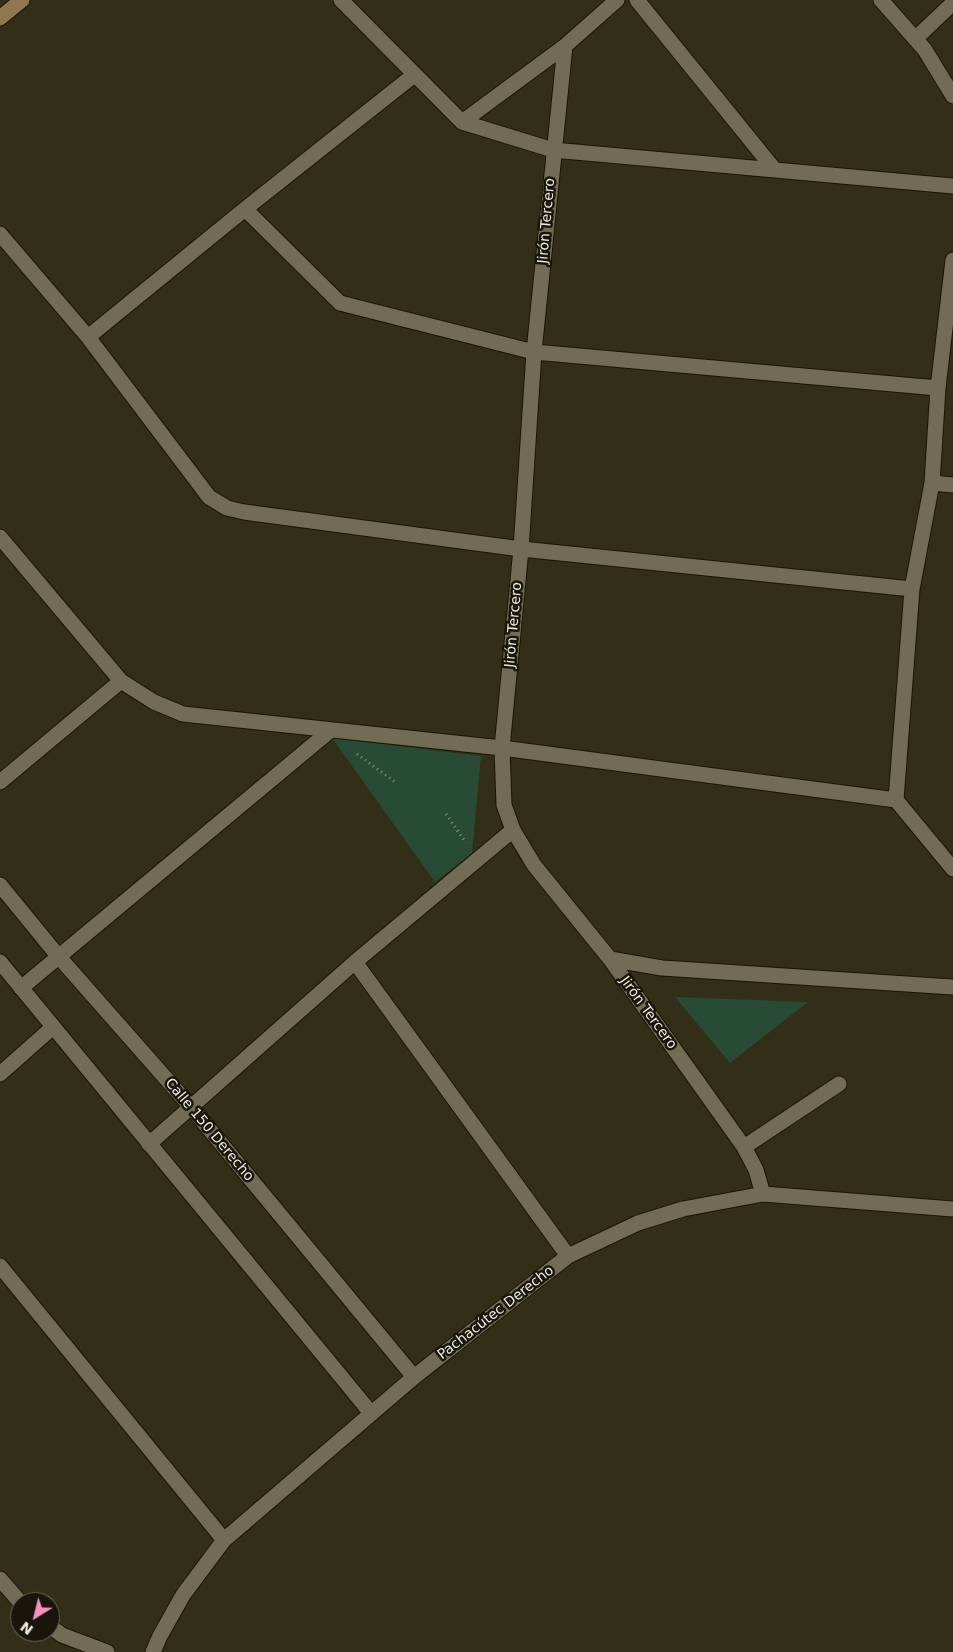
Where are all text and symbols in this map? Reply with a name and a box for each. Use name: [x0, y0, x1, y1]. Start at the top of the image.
street label: Jirón Tercero: [535, 177, 559, 265]
street label: Jirón Tercero: [502, 581, 526, 669]
street label: Jirón Tercero: [616, 973, 680, 1053]
street label: Calle 150 Derecho: [161, 1075, 257, 1185]
street label: Pachacútec Derecho: [435, 1262, 557, 1364]
north arrow: [10, 1592, 60, 1642]
text: N: [17, 1618, 36, 1638]

